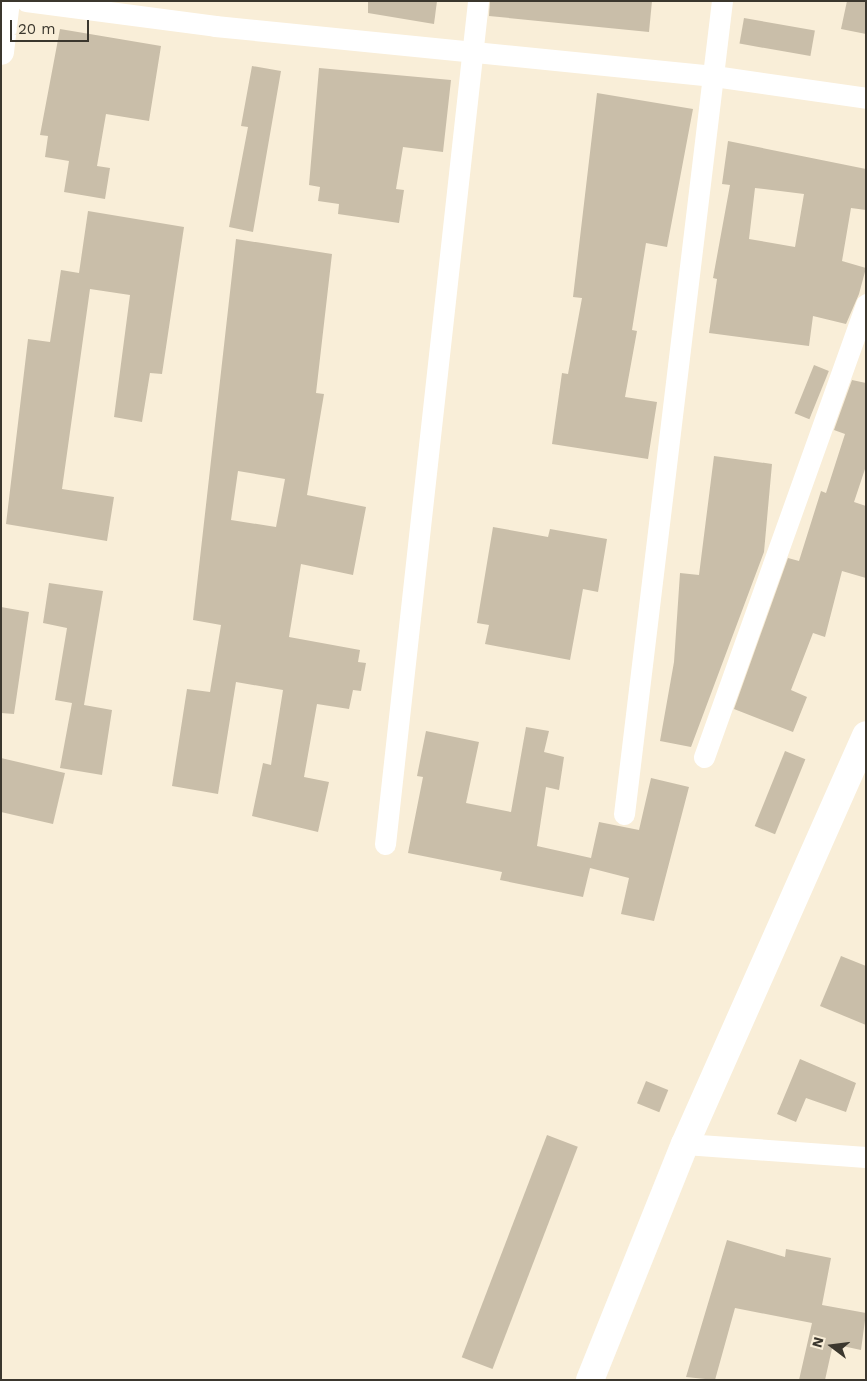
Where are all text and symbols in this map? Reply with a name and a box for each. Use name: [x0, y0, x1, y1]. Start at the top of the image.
scale bar: [12, 10, 91, 42]
text: 20 m: [18, 20, 56, 38]
north arrow: [807, 1321, 857, 1371]
text: N: [808, 1335, 827, 1349]

